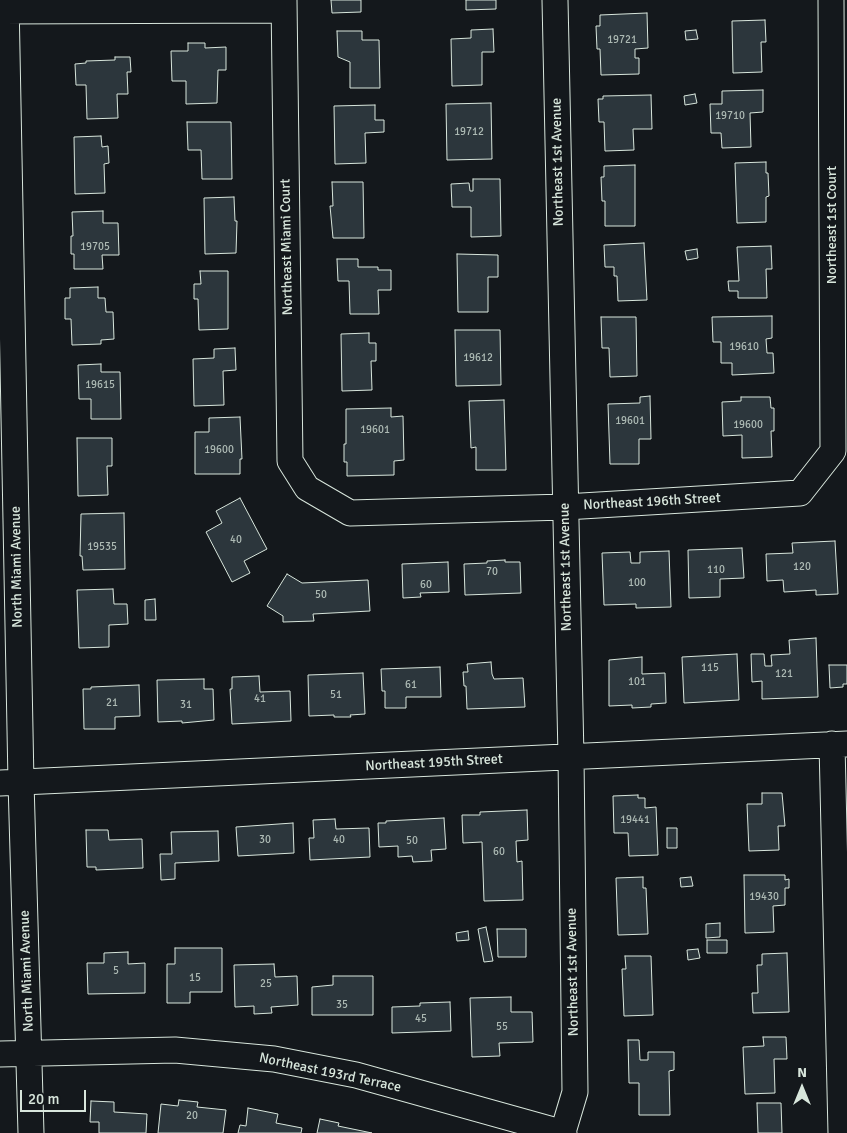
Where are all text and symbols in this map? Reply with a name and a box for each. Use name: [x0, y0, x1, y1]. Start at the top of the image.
house number: 19721: [607, 33, 637, 47]
street label: Northeast 1st Avenue: [548, 98, 568, 226]
house number: 19710: [715, 109, 745, 123]
house number: 19712: [454, 125, 484, 139]
street label: Northeast 1st Court: [824, 166, 840, 284]
street label: Northeast Miami Court: [277, 178, 297, 316]
house number: 19705: [80, 240, 110, 254]
house number: 19610: [729, 340, 759, 354]
house number: 19612: [463, 351, 493, 365]
house number: 19615: [85, 378, 115, 392]
house number: 19601: [615, 414, 645, 428]
house number: 19600: [733, 418, 763, 432]
house number: 19601: [360, 423, 390, 437]
house number: 19600: [204, 443, 234, 457]
street label: Northeast 196th Street: [583, 490, 721, 514]
street label: Northeast 1st Avenue: [556, 503, 576, 631]
street label: North Miami Avenue: [8, 506, 26, 628]
house number: 40: [230, 533, 242, 547]
house number: 19535: [87, 540, 117, 554]
house number: 120: [793, 560, 811, 574]
house number: 110: [707, 563, 725, 577]
house number: 70: [486, 565, 498, 579]
house number: 100: [628, 576, 646, 590]
house number: 60: [420, 578, 432, 592]
house number: 50: [315, 588, 327, 602]
house number: 115: [701, 661, 719, 675]
house number: 121: [775, 667, 793, 681]
house number: 101: [628, 675, 646, 689]
house number: 61: [405, 678, 417, 692]
house number: 51: [330, 688, 342, 702]
house number: 41: [254, 692, 266, 706]
house number: 21: [106, 696, 118, 710]
house number: 31: [180, 698, 192, 712]
street label: Northeast 195th Street: [365, 751, 503, 775]
house number: 19441: [620, 813, 650, 827]
house number: 30: [259, 833, 271, 847]
house number: 40: [333, 833, 345, 847]
house number: 50: [406, 834, 418, 848]
house number: 60: [493, 845, 505, 859]
house number: 19430: [749, 890, 779, 904]
street label: Northeast 1st Avenue: [563, 908, 583, 1036]
street label: North Miami Avenue: [16, 910, 38, 1032]
house number: 5: [113, 964, 119, 978]
house number: 15: [189, 971, 201, 985]
house number: 25: [260, 977, 272, 991]
house number: 35: [336, 998, 348, 1012]
house number: 45: [415, 1012, 427, 1026]
house number: 55: [496, 1020, 508, 1034]
street label: Northeast 193rd Terrace: [257, 1050, 403, 1096]
north arrow: [777, 1063, 827, 1113]
text: N: [797, 1064, 807, 1081]
scale bar: [22, 1080, 89, 1112]
text: 20 m: [28, 1090, 59, 1108]
house number: 20: [186, 1109, 198, 1123]

